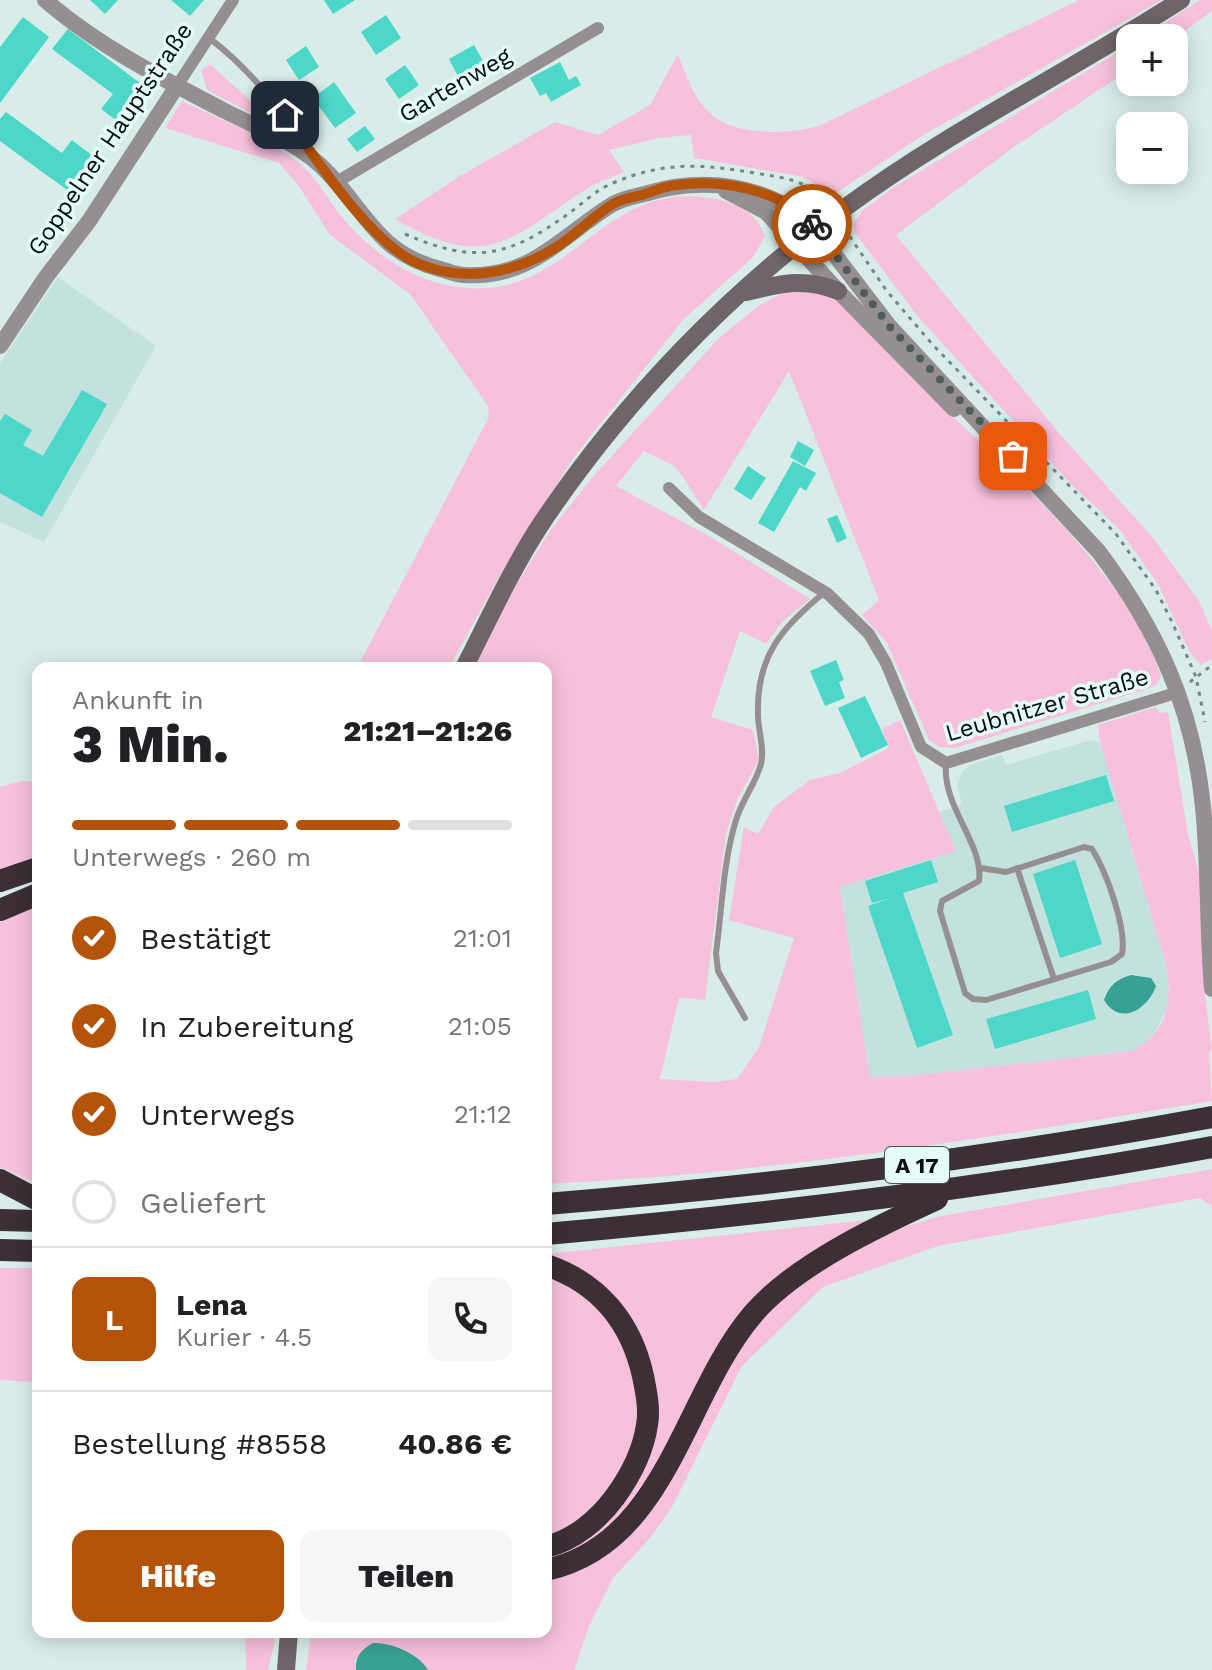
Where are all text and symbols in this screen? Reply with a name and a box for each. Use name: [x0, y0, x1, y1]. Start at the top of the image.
street label: Goppelner Hauptstraße: [22, 17, 198, 261]
map controls: [1116, 24, 1188, 184]
button: +: [1116, 24, 1188, 96]
street label: Gartenweg: [394, 42, 516, 128]
pin: [251, 81, 319, 149]
icon: home: [263, 93, 307, 137]
button: −: [1116, 112, 1188, 184]
courier: [772, 184, 852, 264]
icon: bike: [790, 202, 834, 246]
pin: [979, 422, 1047, 490]
icon: bag: [991, 434, 1035, 478]
street label: Leubnitzer Straße: [942, 663, 1152, 747]
text: Ankunft in: [72, 685, 204, 715]
text: 21:21–21:26: [343, 713, 512, 748]
text: 3 Min.: [72, 714, 229, 775]
text: Unterwegs · 260 m: [72, 842, 311, 872]
icon: check: [72, 916, 116, 960]
text: Bestätigt: [140, 921, 271, 956]
text: 21:01: [453, 923, 512, 953]
icon: check: [72, 1004, 116, 1048]
text: In Zubereitung: [140, 1009, 353, 1044]
text: 21:05: [448, 1011, 512, 1041]
icon: check: [72, 1092, 116, 1136]
text: Unterwegs: [140, 1097, 295, 1132]
text: 21:12: [454, 1099, 512, 1129]
road number: A 17: [885, 1147, 949, 1183]
text: Geliefert: [140, 1185, 266, 1220]
button: phone: [428, 1277, 512, 1361]
text: Lena: [176, 1287, 247, 1322]
text: L: [105, 1302, 123, 1337]
text: Kurier · 4.5: [176, 1322, 312, 1352]
text: Bestellung #8558: [72, 1426, 327, 1461]
text: 40.86 €: [398, 1426, 512, 1461]
button: Hilfe: [72, 1530, 284, 1622]
button: Teilen: [300, 1530, 512, 1622]

